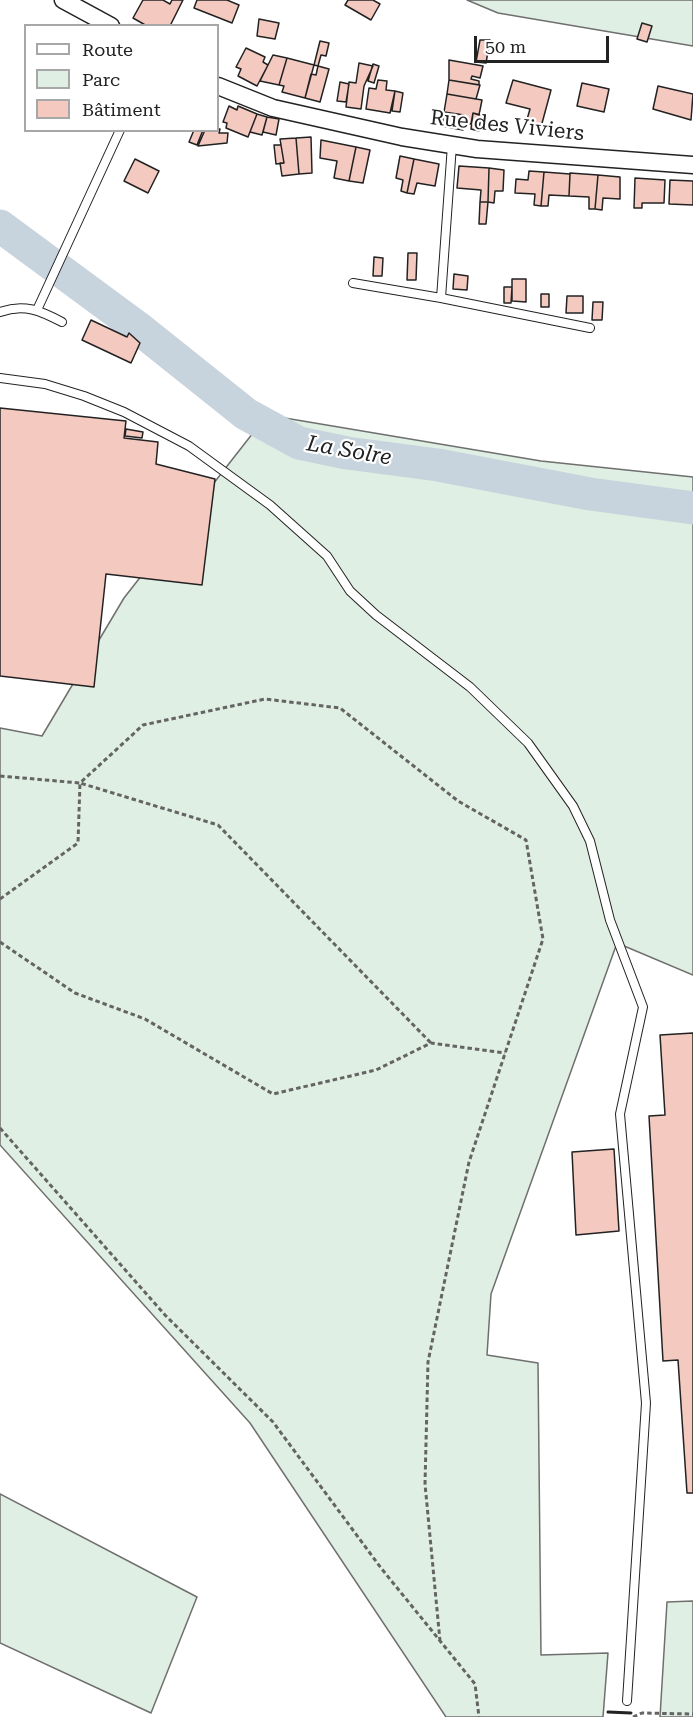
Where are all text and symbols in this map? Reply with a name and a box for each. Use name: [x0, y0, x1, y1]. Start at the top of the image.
legend: [24, 24, 219, 132]
scale bar: [477, 24, 612, 62]
text: 50 m: [485, 36, 526, 57]
text: Route: [82, 39, 133, 60]
text: Parc: [82, 69, 120, 90]
text: Bâtiment: [82, 99, 161, 120]
street label: Rue des Viviers: [429, 105, 585, 147]
water label: La Solre: [305, 431, 393, 471]

